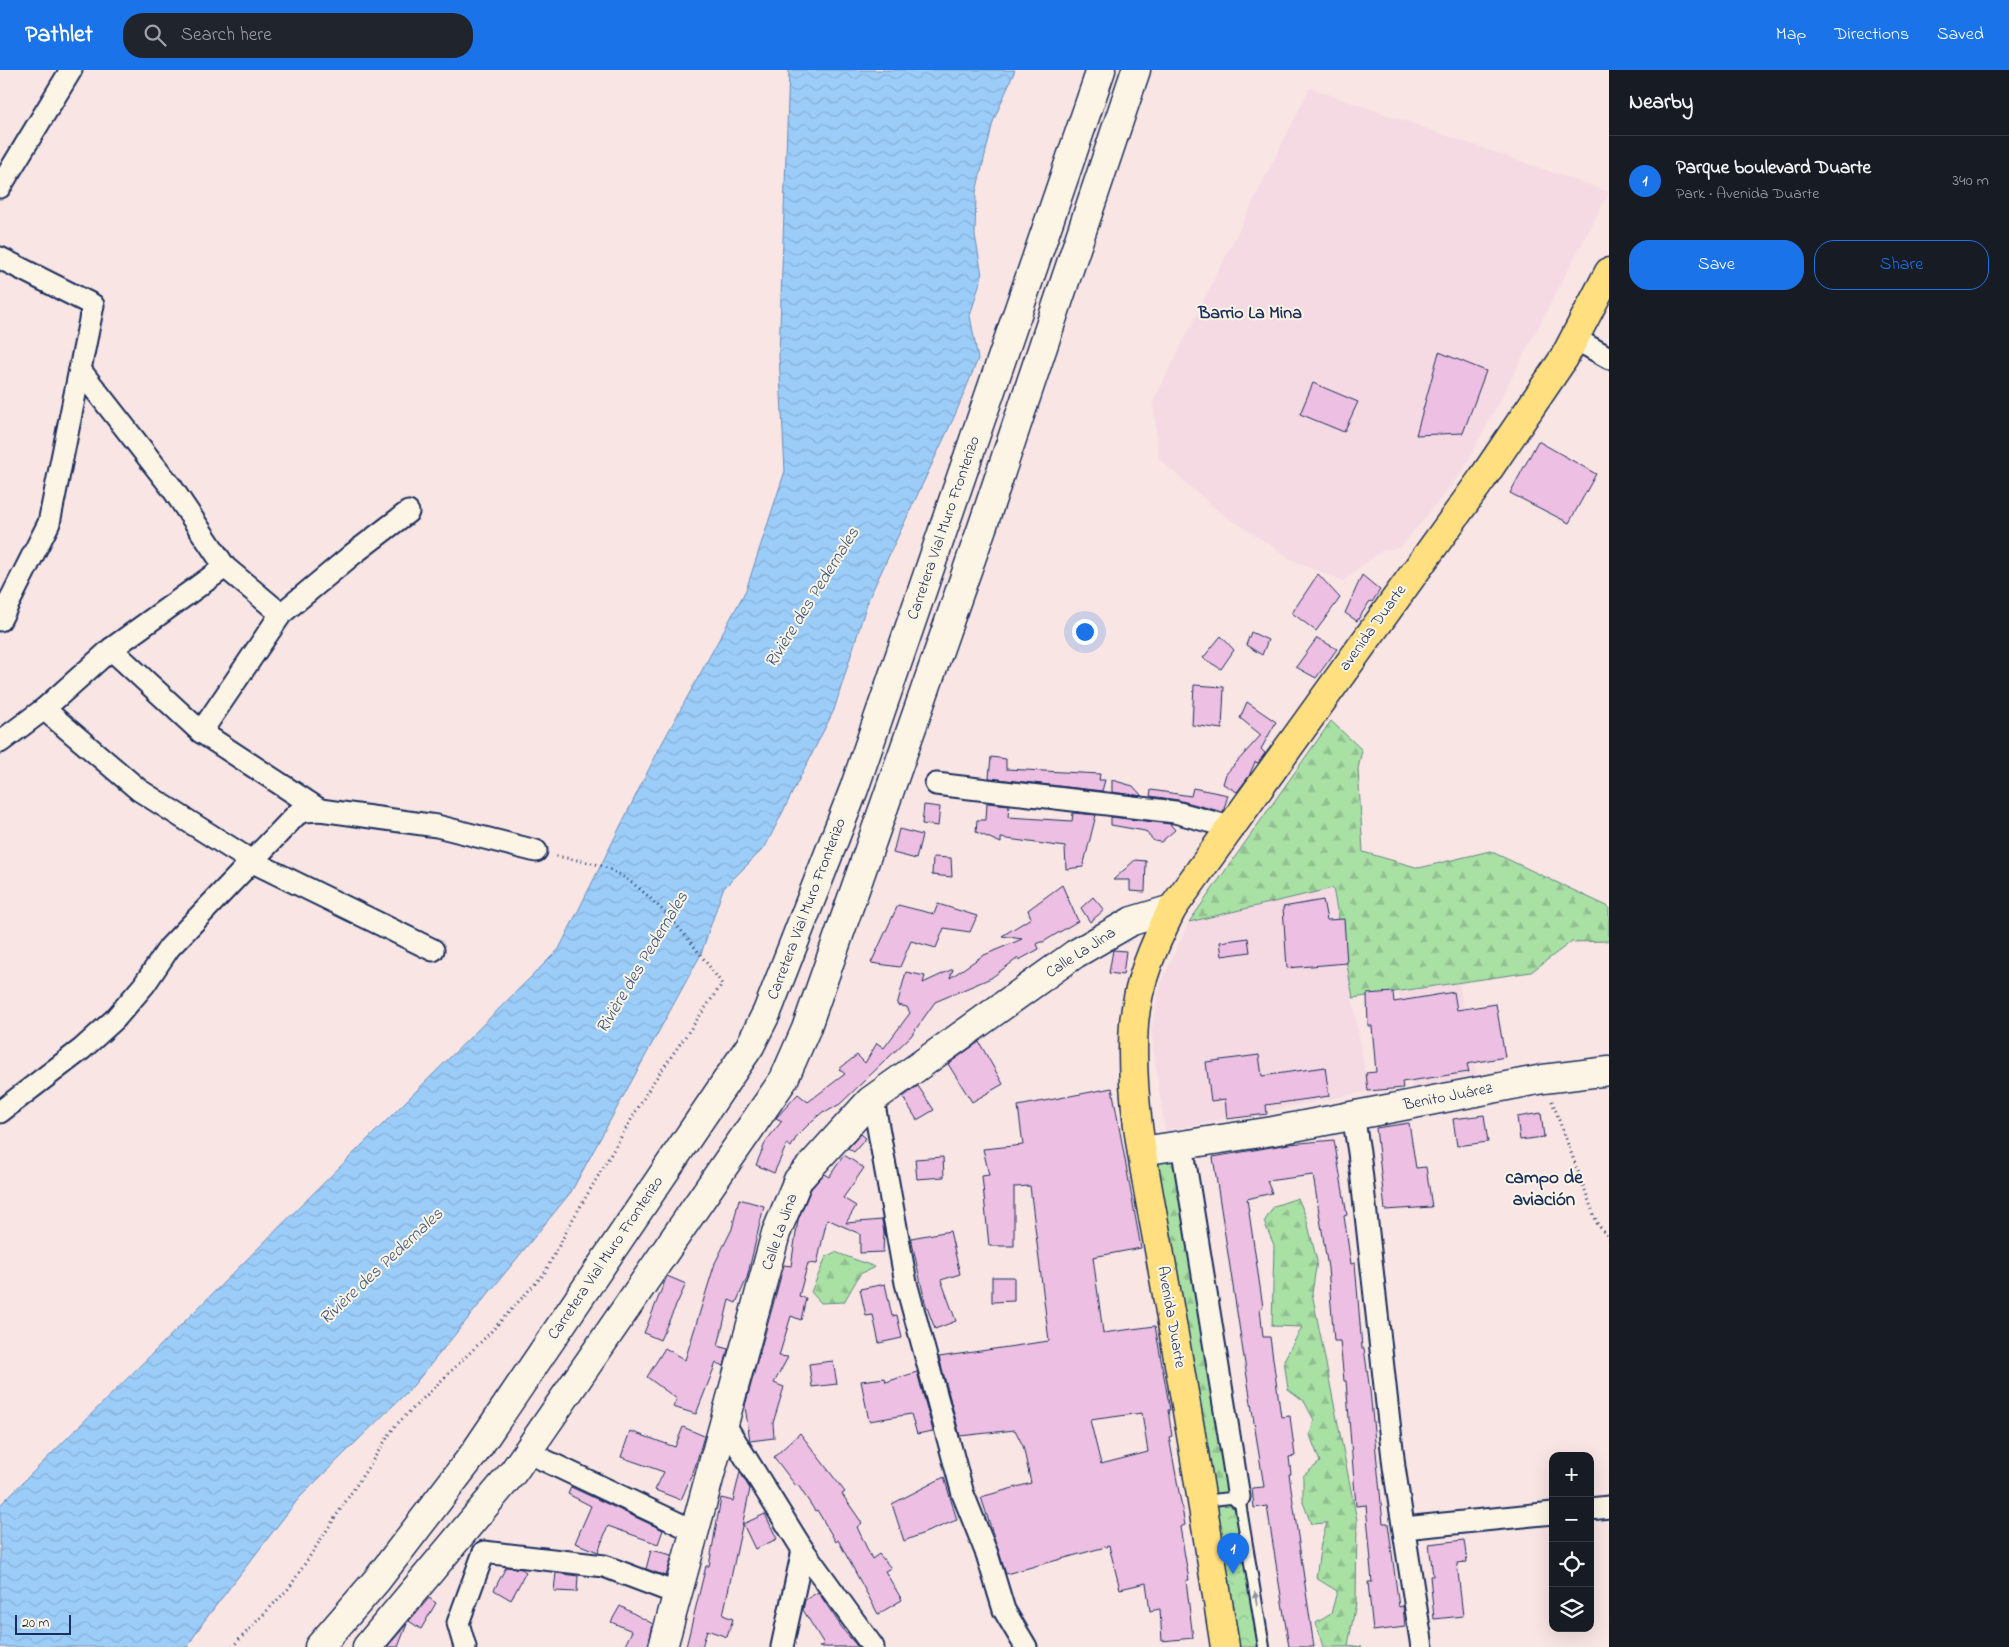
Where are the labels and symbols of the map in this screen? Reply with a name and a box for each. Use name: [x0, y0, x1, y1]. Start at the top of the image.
district label: Barrio La Mina: [1197, 301, 1302, 327]
street label: Carretera Vial Muro Fronterizo: [901, 433, 987, 623]
water label: Rivière des Pedernales: [759, 522, 867, 673]
street label: avenida Duarte: [1333, 579, 1413, 676]
your location: [1072, 619, 1098, 645]
street label: Carretera Vial Muro Fronterizo: [761, 815, 853, 1003]
water label: Rivière des Pedernales: [590, 886, 696, 1039]
street label: Calle La Jina: [1041, 921, 1121, 985]
street label: Benito Juárez: [1400, 1077, 1495, 1118]
district label: campo de aviación: [1505, 1165, 1583, 1214]
street label: Carretera Vial Muro Fronterizo: [542, 1171, 670, 1345]
street label: Calle La Jina: [756, 1190, 804, 1274]
water label: Rivière des Pedernales: [314, 1202, 451, 1332]
street label: Avenida Duarte: [1150, 1264, 1192, 1371]
pin: 1: [1217, 1533, 1249, 1574]
one-way arrow: [1252, 1591, 1260, 1607]
scale bar: [15, 1612, 71, 1635]

